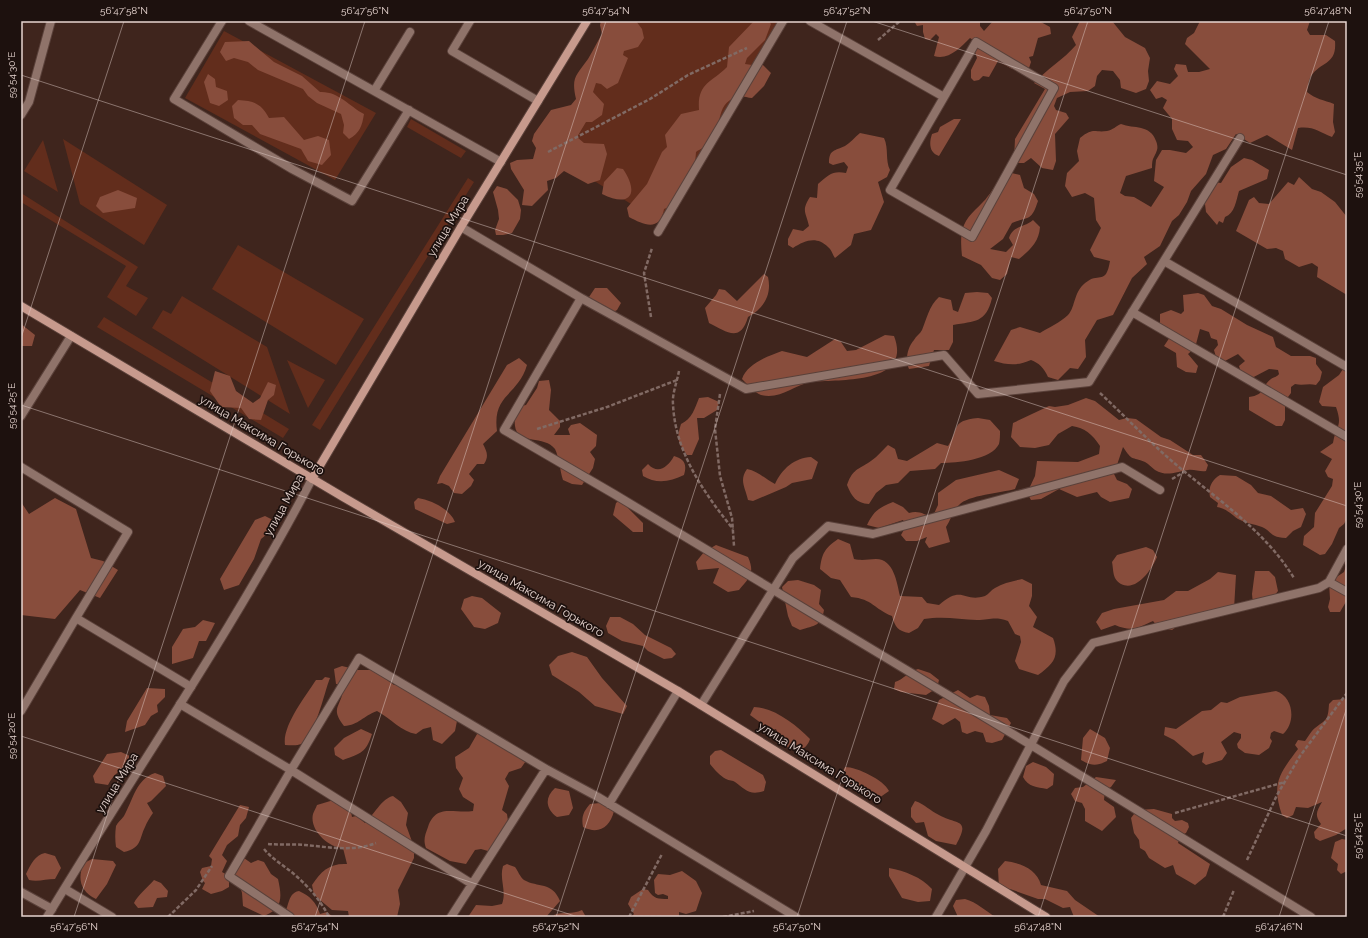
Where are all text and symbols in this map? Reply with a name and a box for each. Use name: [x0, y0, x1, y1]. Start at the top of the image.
text: 56°47'58"N: [100, 5, 148, 16]
text: 56°47'56"N: [341, 5, 389, 16]
text: 56°47'54"N: [582, 5, 630, 16]
text: 56°47'52"N: [823, 5, 871, 16]
text: 56°47'50"N: [1064, 5, 1112, 16]
text: 56°47'48"N: [1304, 5, 1352, 16]
text: 59°54'30"E: [6, 52, 17, 98]
text: 59°54'35"E: [1352, 152, 1363, 198]
street label: улица Мира: [424, 193, 472, 259]
text: 59°54'25"E: [6, 383, 17, 429]
street label: улица Максима Горького: [197, 392, 327, 478]
street label: улица Мира: [261, 472, 307, 538]
text: 59°54'30"E: [1352, 482, 1363, 528]
street label: улица Максима Горького: [475, 556, 607, 640]
text: 59°54'20"E: [6, 713, 17, 759]
street label: улица Максима Горького: [756, 719, 884, 807]
street label: улица Мира: [93, 750, 141, 816]
text: 59°54'25"E: [1352, 813, 1363, 859]
text: 56°47'56"N: [50, 921, 98, 932]
text: 56°47'54"N: [291, 921, 339, 932]
text: 56°47'52"N: [532, 921, 580, 932]
text: 56°47'50"N: [773, 921, 821, 932]
text: 56°47'48"N: [1014, 921, 1062, 932]
text: 56°47'46"N: [1255, 921, 1303, 932]

